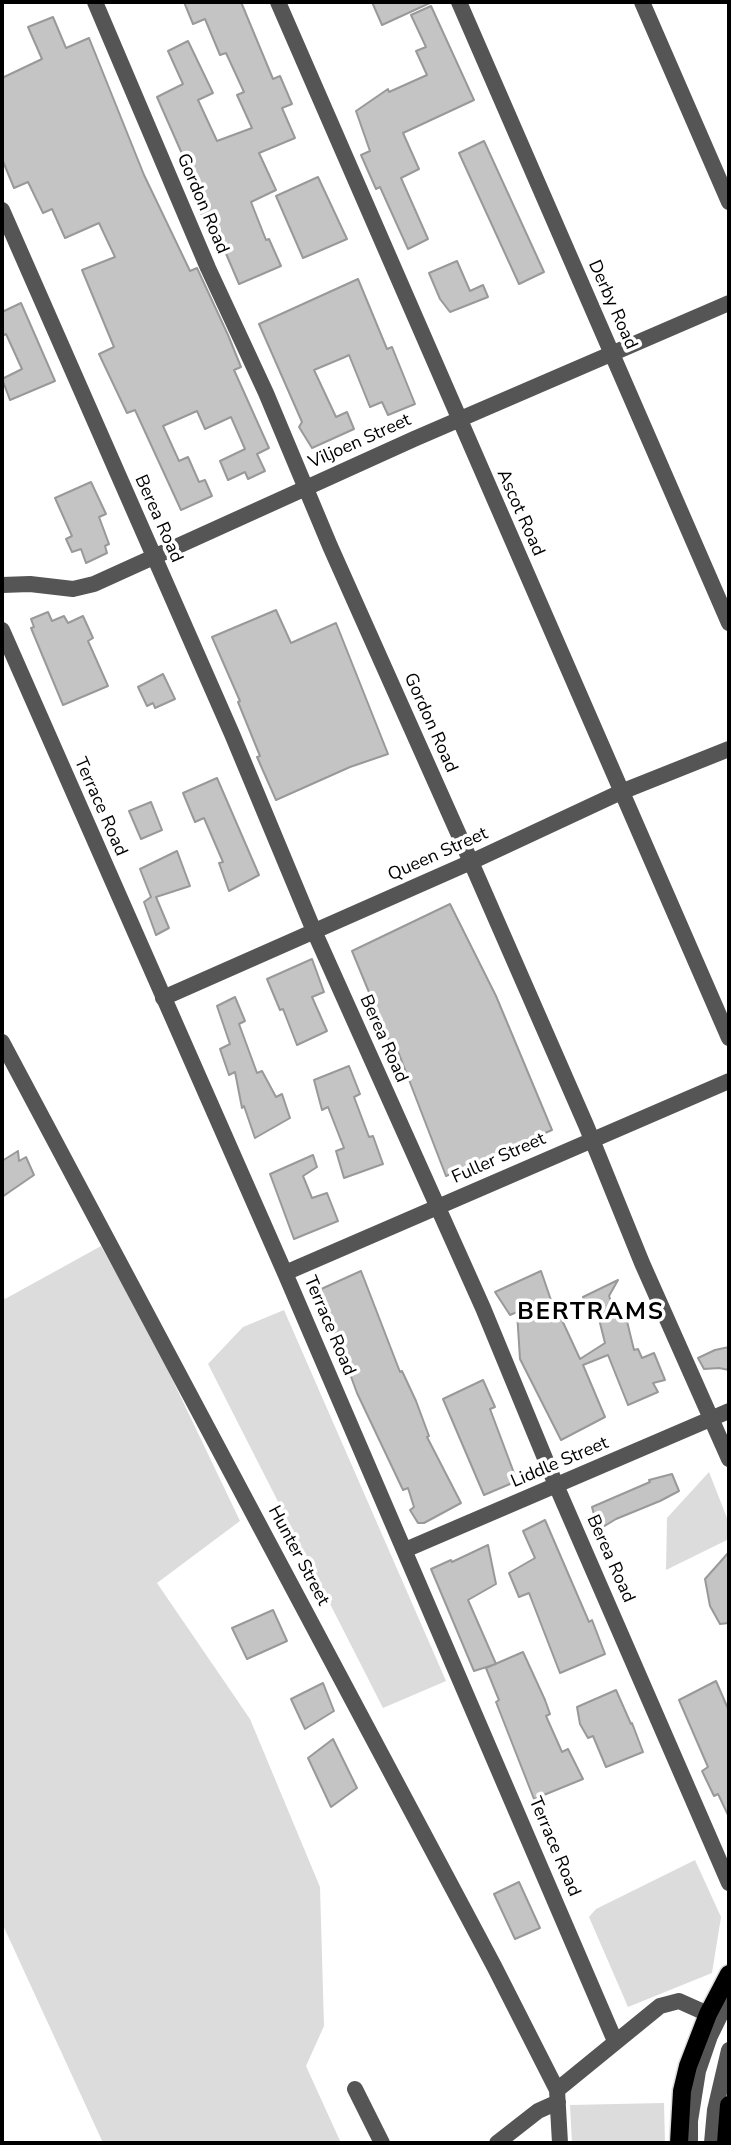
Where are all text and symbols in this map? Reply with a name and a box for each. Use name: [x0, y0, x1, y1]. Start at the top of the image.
street label: Gordon Road: [171, 151, 233, 257]
street label: Derby Road: [583, 257, 641, 353]
street label: Viljoen Street: [305, 410, 415, 474]
street label: Ascot Road: [491, 466, 549, 560]
street label: Berea Road: [129, 472, 187, 566]
street label: Gordon Road: [398, 670, 462, 776]
street label: Terrace Road: [69, 754, 131, 860]
street label: Queen Street: [385, 823, 491, 887]
street label: Berea Road: [354, 992, 412, 1086]
street label: Fuller Street: [449, 1129, 549, 1189]
street label: Terrace Road: [298, 1273, 360, 1379]
district label: BERTRAMS: [518, 1299, 664, 1327]
street label: Liddle Street: [508, 1433, 612, 1493]
street label: Hunter Street: [263, 1502, 333, 1610]
street label: Berea Road: [581, 1512, 639, 1606]
street label: Terrace Road: [523, 1794, 585, 1900]

